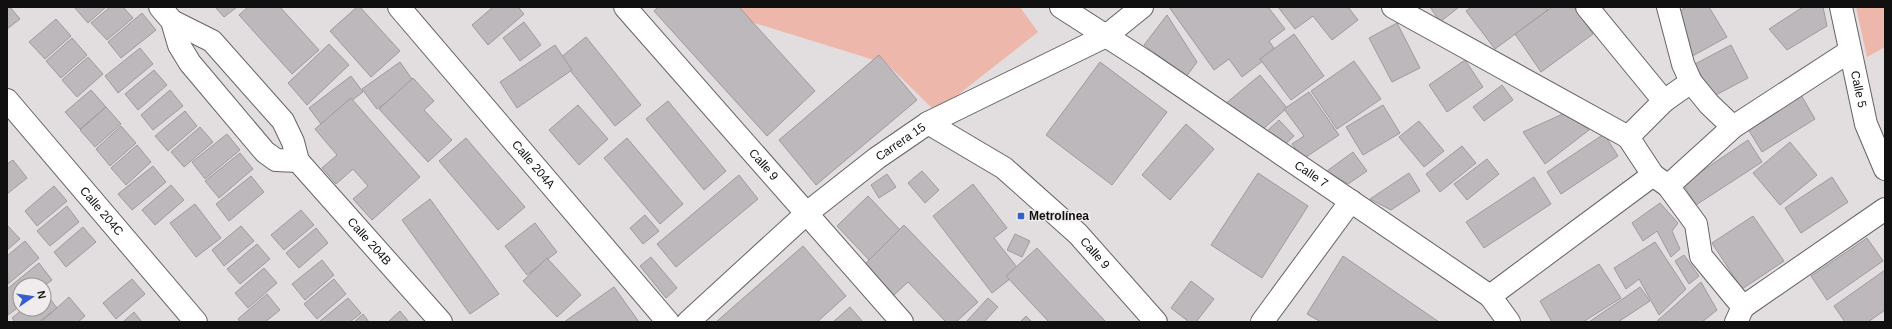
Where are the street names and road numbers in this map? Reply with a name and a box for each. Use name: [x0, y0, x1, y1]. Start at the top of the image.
street label: Calle 5: [1848, 69, 1869, 109]
street label: Carrera 15: [873, 120, 928, 164]
street label: Calle 204A: [509, 138, 558, 191]
street label: Calle 9: [746, 146, 781, 184]
street label: Calle 7: [1292, 158, 1331, 191]
street label: Calle 204C: [77, 184, 126, 239]
street label: Calle 204B: [345, 215, 394, 268]
street label: Calle 9: [1077, 234, 1113, 272]

